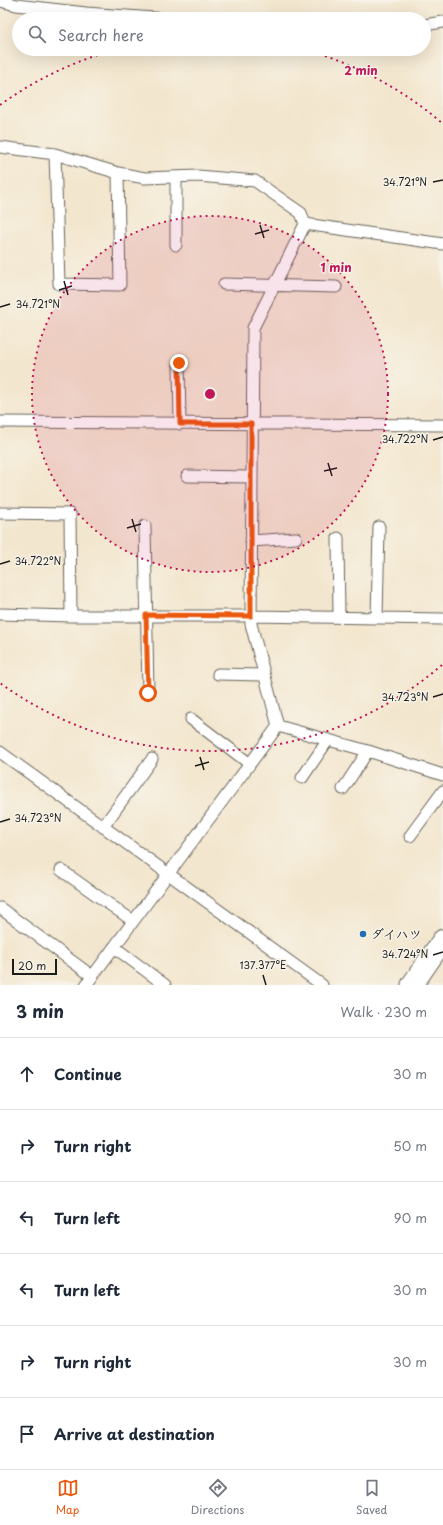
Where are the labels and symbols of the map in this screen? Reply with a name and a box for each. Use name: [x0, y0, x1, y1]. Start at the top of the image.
text: 2 min: [344, 61, 378, 79]
text: 34.721°N: [383, 174, 427, 189]
text: 1 min: [320, 258, 352, 276]
text: 34.721°N: [16, 296, 60, 311]
route end: [170, 354, 188, 372]
centre of rings: [203, 387, 217, 401]
text: 34.722°N: [382, 431, 429, 446]
text: 34.722°N: [15, 553, 62, 568]
route start: [139, 684, 157, 702]
text: 34.723°N: [381, 689, 429, 704]
text: 34.723°N: [14, 810, 62, 825]
place label: ダイハツ: [371, 924, 422, 943]
marker: ダイハツ: [358, 929, 368, 939]
text: 34.724°N: [382, 946, 429, 961]
scale bar: [12, 957, 57, 976]
text: 137.377°E: [240, 957, 286, 972]

